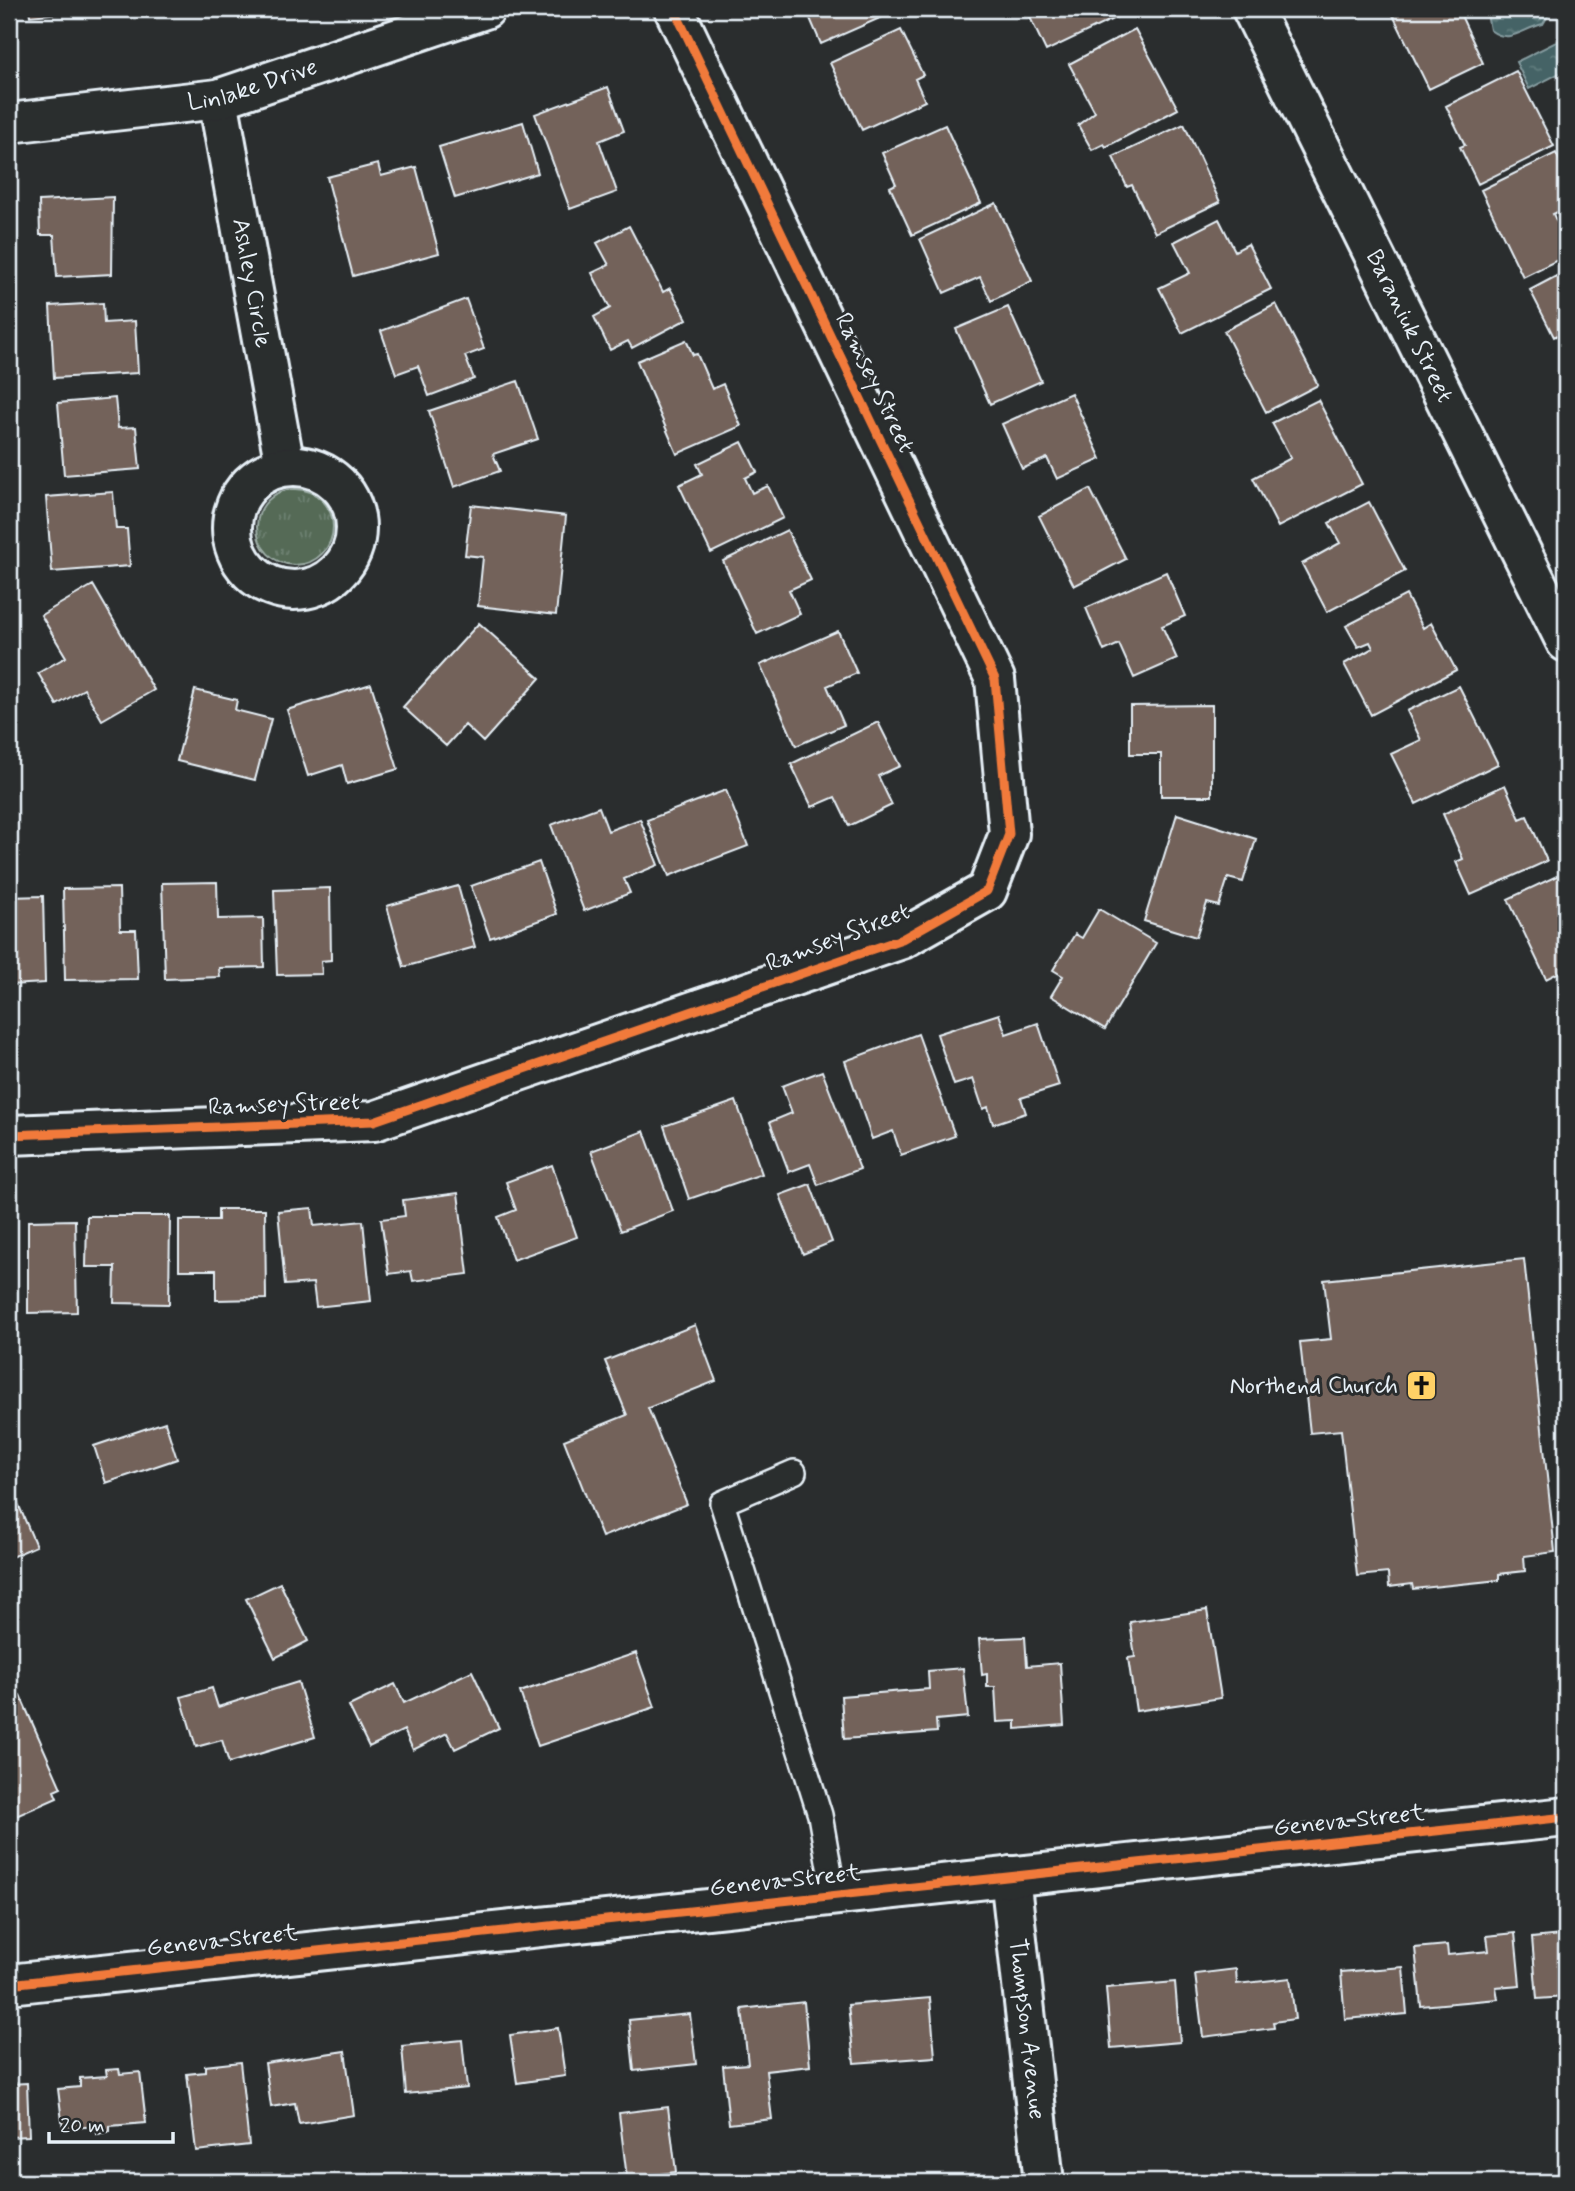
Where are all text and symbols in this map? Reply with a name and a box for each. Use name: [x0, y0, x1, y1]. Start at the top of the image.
street label: Linlake Drive: [186, 51, 321, 118]
street label: Ashley Circle: [225, 216, 279, 350]
street label: Baraniuk Street: [1358, 244, 1460, 408]
street label: Ramsey Street: [827, 308, 921, 458]
street label: Ramsey Street: [762, 896, 914, 980]
street label: Ramsey Street: [208, 1087, 360, 1123]
church icon: Northend Church: [1404, 1369, 1438, 1403]
place label: Northend Church: [1230, 1371, 1398, 1402]
street label: Geneva Street: [1272, 1798, 1426, 1844]
street label: Geneva Street: [708, 1858, 862, 1904]
street label: Geneva Street: [145, 1918, 299, 1964]
street label: Thompson Avenue: [1002, 1937, 1052, 2121]
scale bar: [49, 2100, 173, 2144]
text: 20 m: [60, 2112, 105, 2140]

